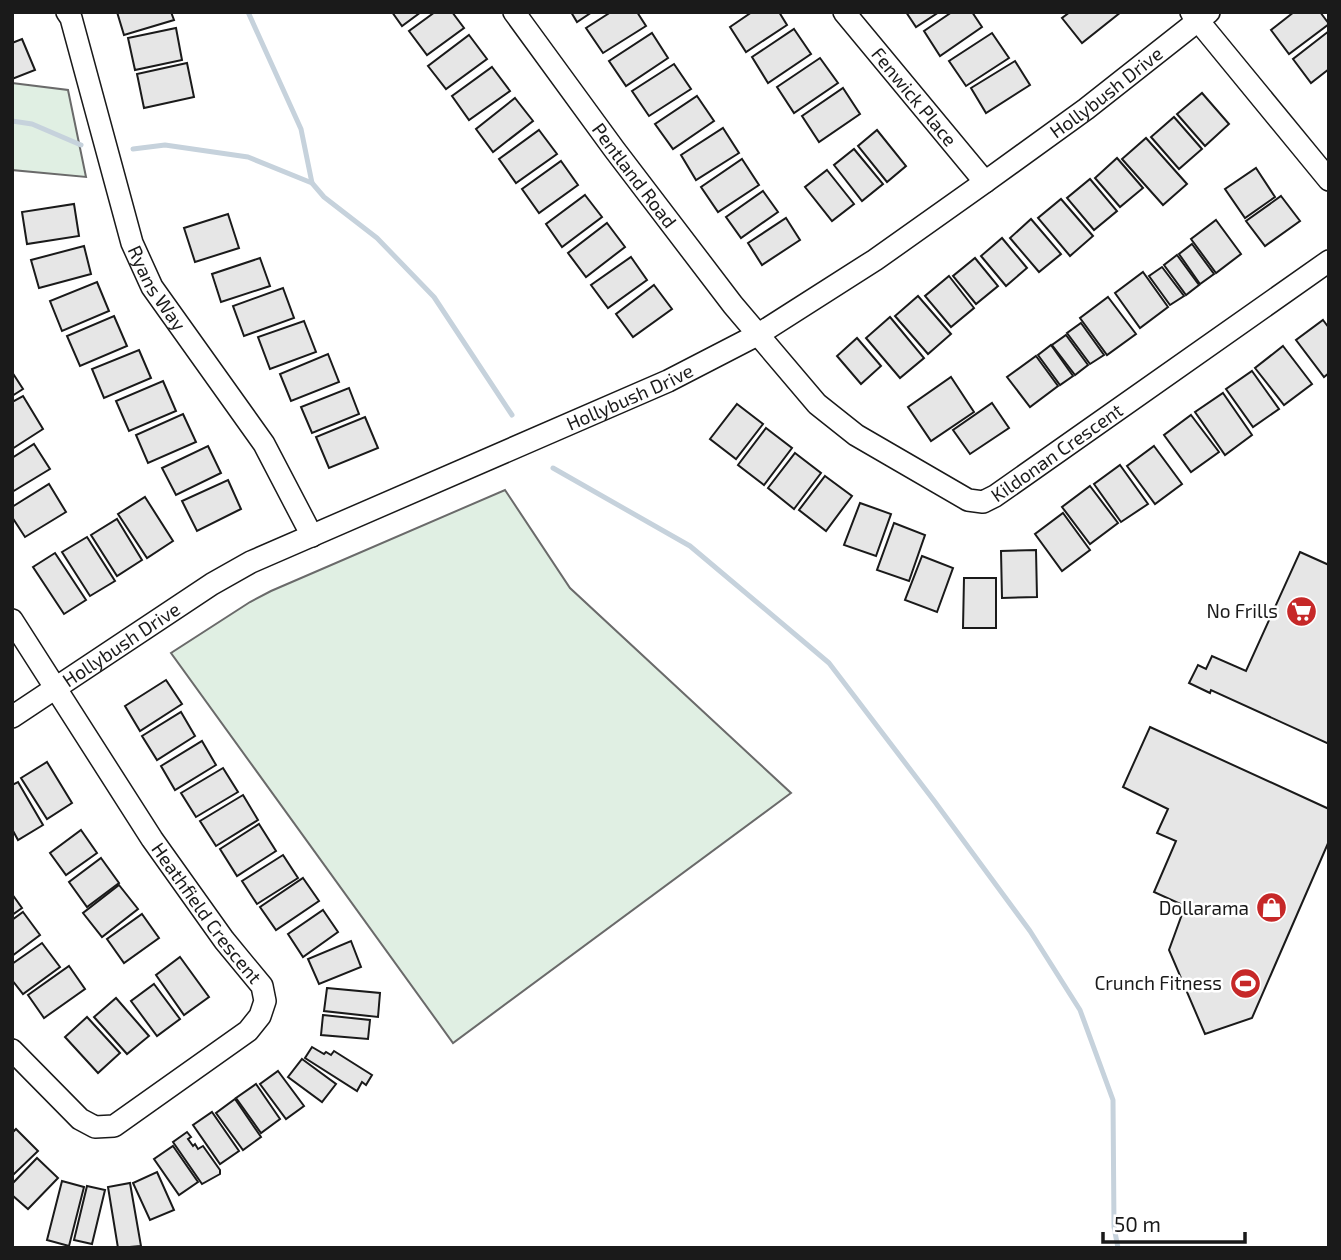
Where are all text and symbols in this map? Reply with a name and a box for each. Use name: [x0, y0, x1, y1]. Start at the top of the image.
street label: Hollybush Drive: [1045, 41, 1167, 143]
street label: Fenwick Place: [867, 42, 962, 150]
street label: Pentland Road: [588, 118, 682, 232]
street label: Ryans Way: [124, 242, 191, 335]
street label: Hollybush Drive: [563, 358, 697, 435]
street label: Kildonan Crescent: [986, 398, 1127, 506]
supermarket icon: No Frills: [1284, 594, 1318, 628]
street label: Hollybush Drive: [58, 597, 184, 691]
place label: No Frills: [1206, 599, 1278, 622]
street label: Heathfield Crescent: [147, 838, 267, 988]
shop icon: Dollarama: [1255, 891, 1289, 925]
place label: Dollarama: [1159, 896, 1249, 919]
sports icon: Crunch Fitness: [1228, 966, 1262, 1000]
place label: Crunch Fitness: [1094, 971, 1222, 994]
scale bar: [1103, 1200, 1245, 1244]
text: 50 m: [1114, 1211, 1161, 1236]

